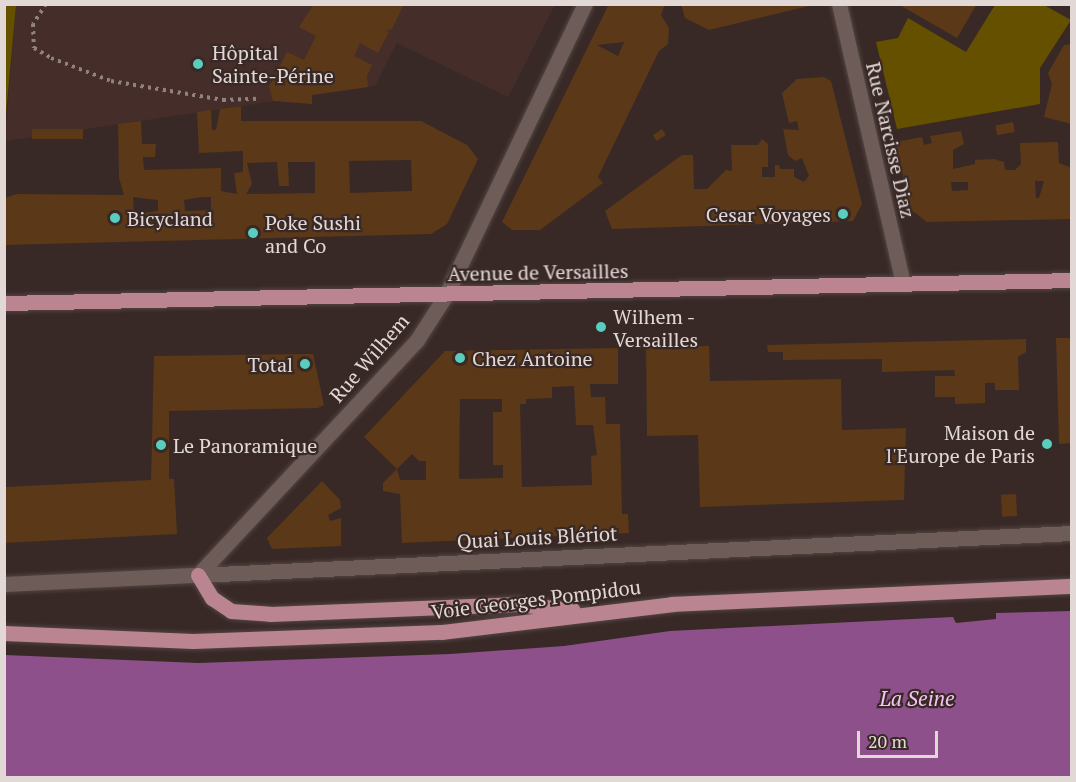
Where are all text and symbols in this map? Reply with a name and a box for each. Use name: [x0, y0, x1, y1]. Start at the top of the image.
place label: Hôpital Sainte-Périne: [212, 40, 334, 87]
marker: Hôpital Sainte-Périne: [189, 55, 207, 73]
street label: Rue Narcisse Diaz: [861, 60, 921, 220]
place label: Cesar Voyages: [705, 202, 831, 226]
place label: Bicycland: [127, 206, 213, 230]
marker: Cesar Voyages: [836, 207, 850, 221]
place label: Poke Sushi and Co: [265, 210, 361, 257]
marker: Bicycland: [108, 211, 122, 225]
marker: Poke Sushi and Co: [246, 226, 260, 240]
street label: Avenue de Versailles: [447, 258, 629, 286]
place label: Wilhem - Versailles: [613, 304, 698, 351]
street label: Rue Wilhem: [324, 309, 414, 407]
marker: Wilhem - Versailles: [594, 320, 608, 334]
place label: Chez Antoine: [472, 346, 593, 370]
marker: Chez Antoine: [453, 351, 467, 365]
place label: Total: [248, 352, 293, 376]
marker: Total: [298, 357, 312, 371]
place label: Maison de l'Europe de Paris: [886, 420, 1035, 467]
place label: Le Panoramique: [173, 433, 317, 457]
marker: Maison de l'Europe de Paris: [1040, 437, 1054, 451]
marker: Le Panoramique: [154, 438, 168, 452]
street label: Quai Louis Blériot: [456, 521, 618, 553]
street label: Voie Georges Pompidou: [430, 574, 642, 624]
water label: La Seine: [879, 685, 955, 711]
scale bar: [860, 719, 941, 757]
text: 20 m: [868, 729, 907, 753]

